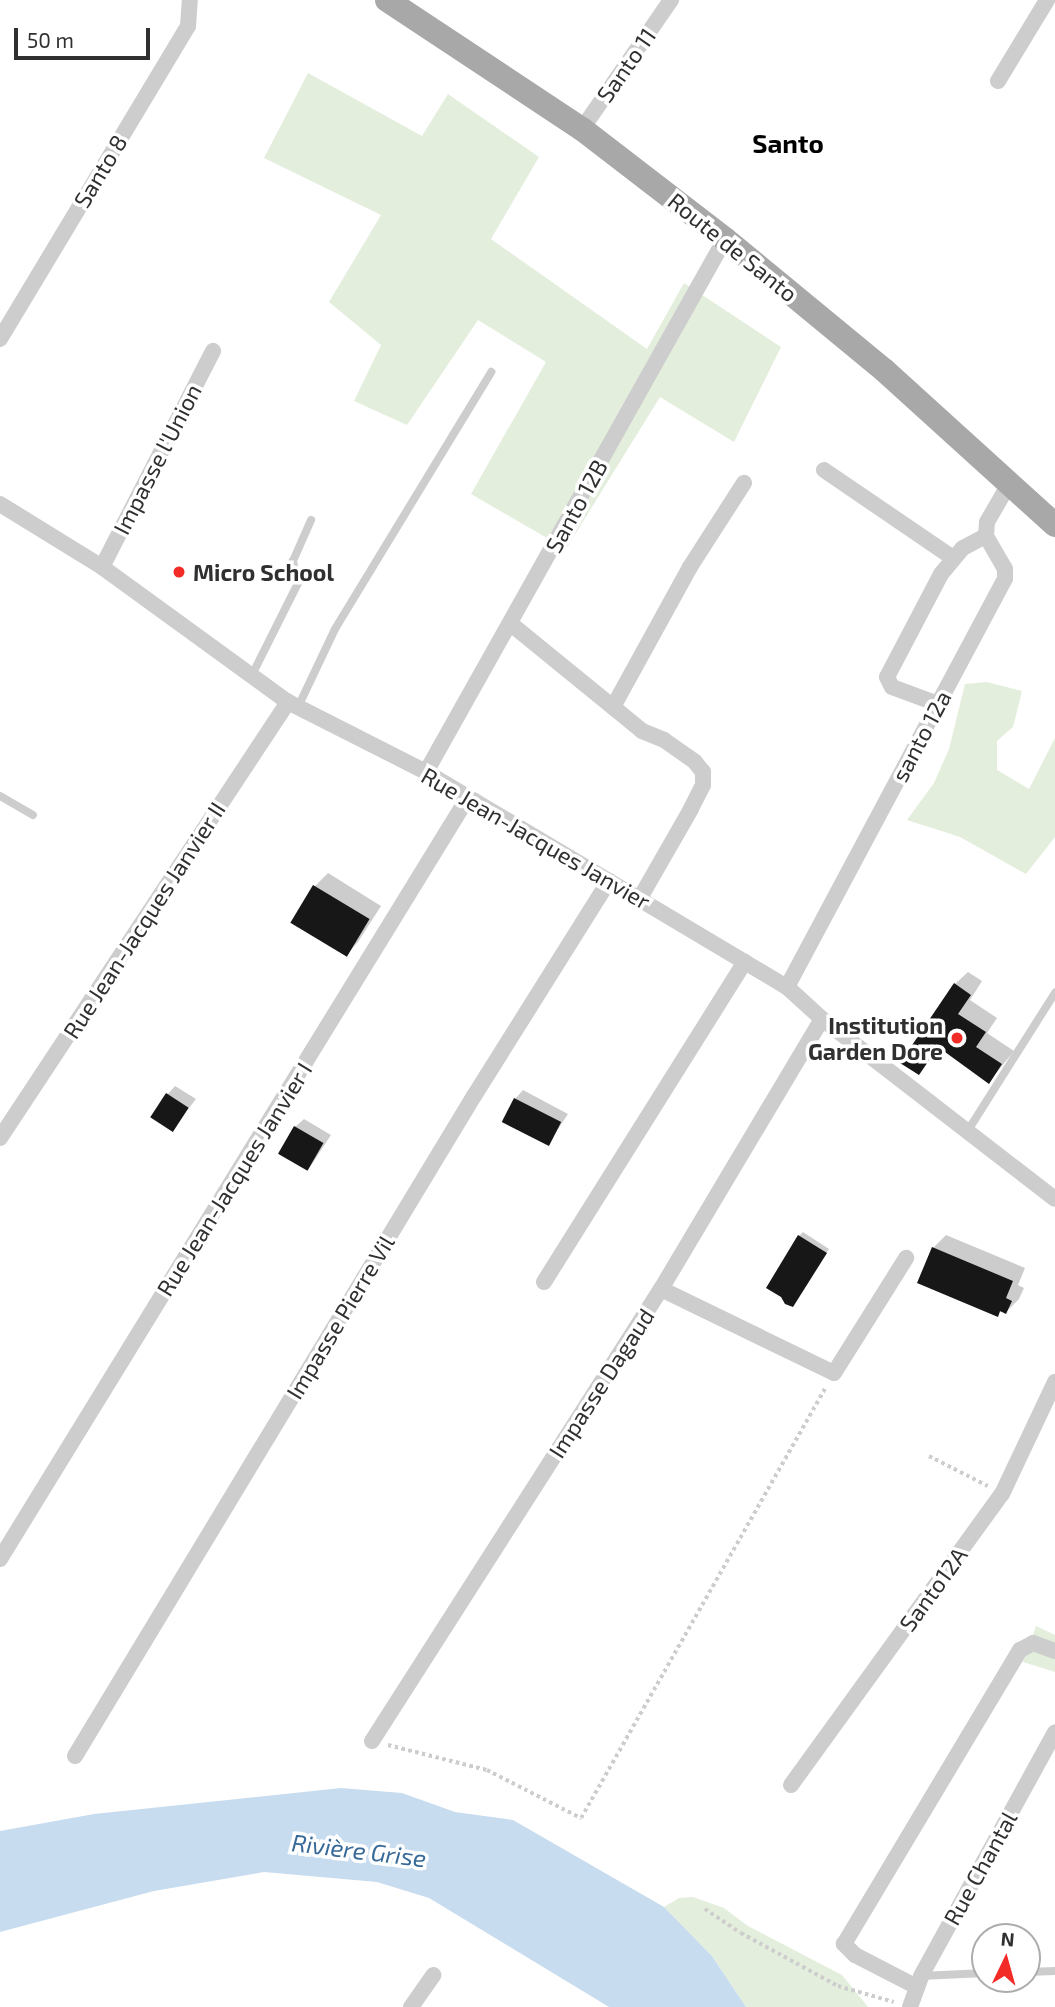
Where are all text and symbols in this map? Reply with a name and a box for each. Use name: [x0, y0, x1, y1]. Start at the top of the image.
scale bar: [18, 14, 154, 58]
street label: Santo 11: [591, 23, 661, 107]
text: 50 m: [27, 27, 74, 52]
district label: Santo: [752, 127, 824, 159]
street label: Santo 8: [68, 130, 132, 212]
street label: Route de Santo: [663, 187, 803, 307]
street label: Impasse l'Union: [107, 379, 207, 539]
street label: Santo 12B: [539, 455, 613, 557]
place label: Micro School: [193, 558, 334, 586]
marker: Micro School: [171, 564, 187, 580]
street label: santo 12a: [885, 686, 957, 786]
street label: Rue Jean-Jacques Janvier: [416, 761, 656, 915]
street label: Rue Jean-Jacques Janvier II: [57, 796, 231, 1044]
place label: Institution Garden Dore: [808, 1011, 943, 1065]
marker: Institution Garden Dore: [949, 1030, 965, 1046]
street label: Rue Jean-Jacques Janvier I: [150, 1056, 318, 1302]
street label: Impasse Pierre Vil: [280, 1230, 400, 1404]
street label: Impasse Dagaud: [542, 1303, 660, 1463]
street label: Santo12A: [893, 1542, 973, 1636]
street label: Rue Chantal: [938, 1806, 1022, 1930]
water label: Rivière Grise: [290, 1827, 428, 1873]
north arrow: [971, 1923, 1041, 1993]
text: N: [1000, 1927, 1016, 1951]

